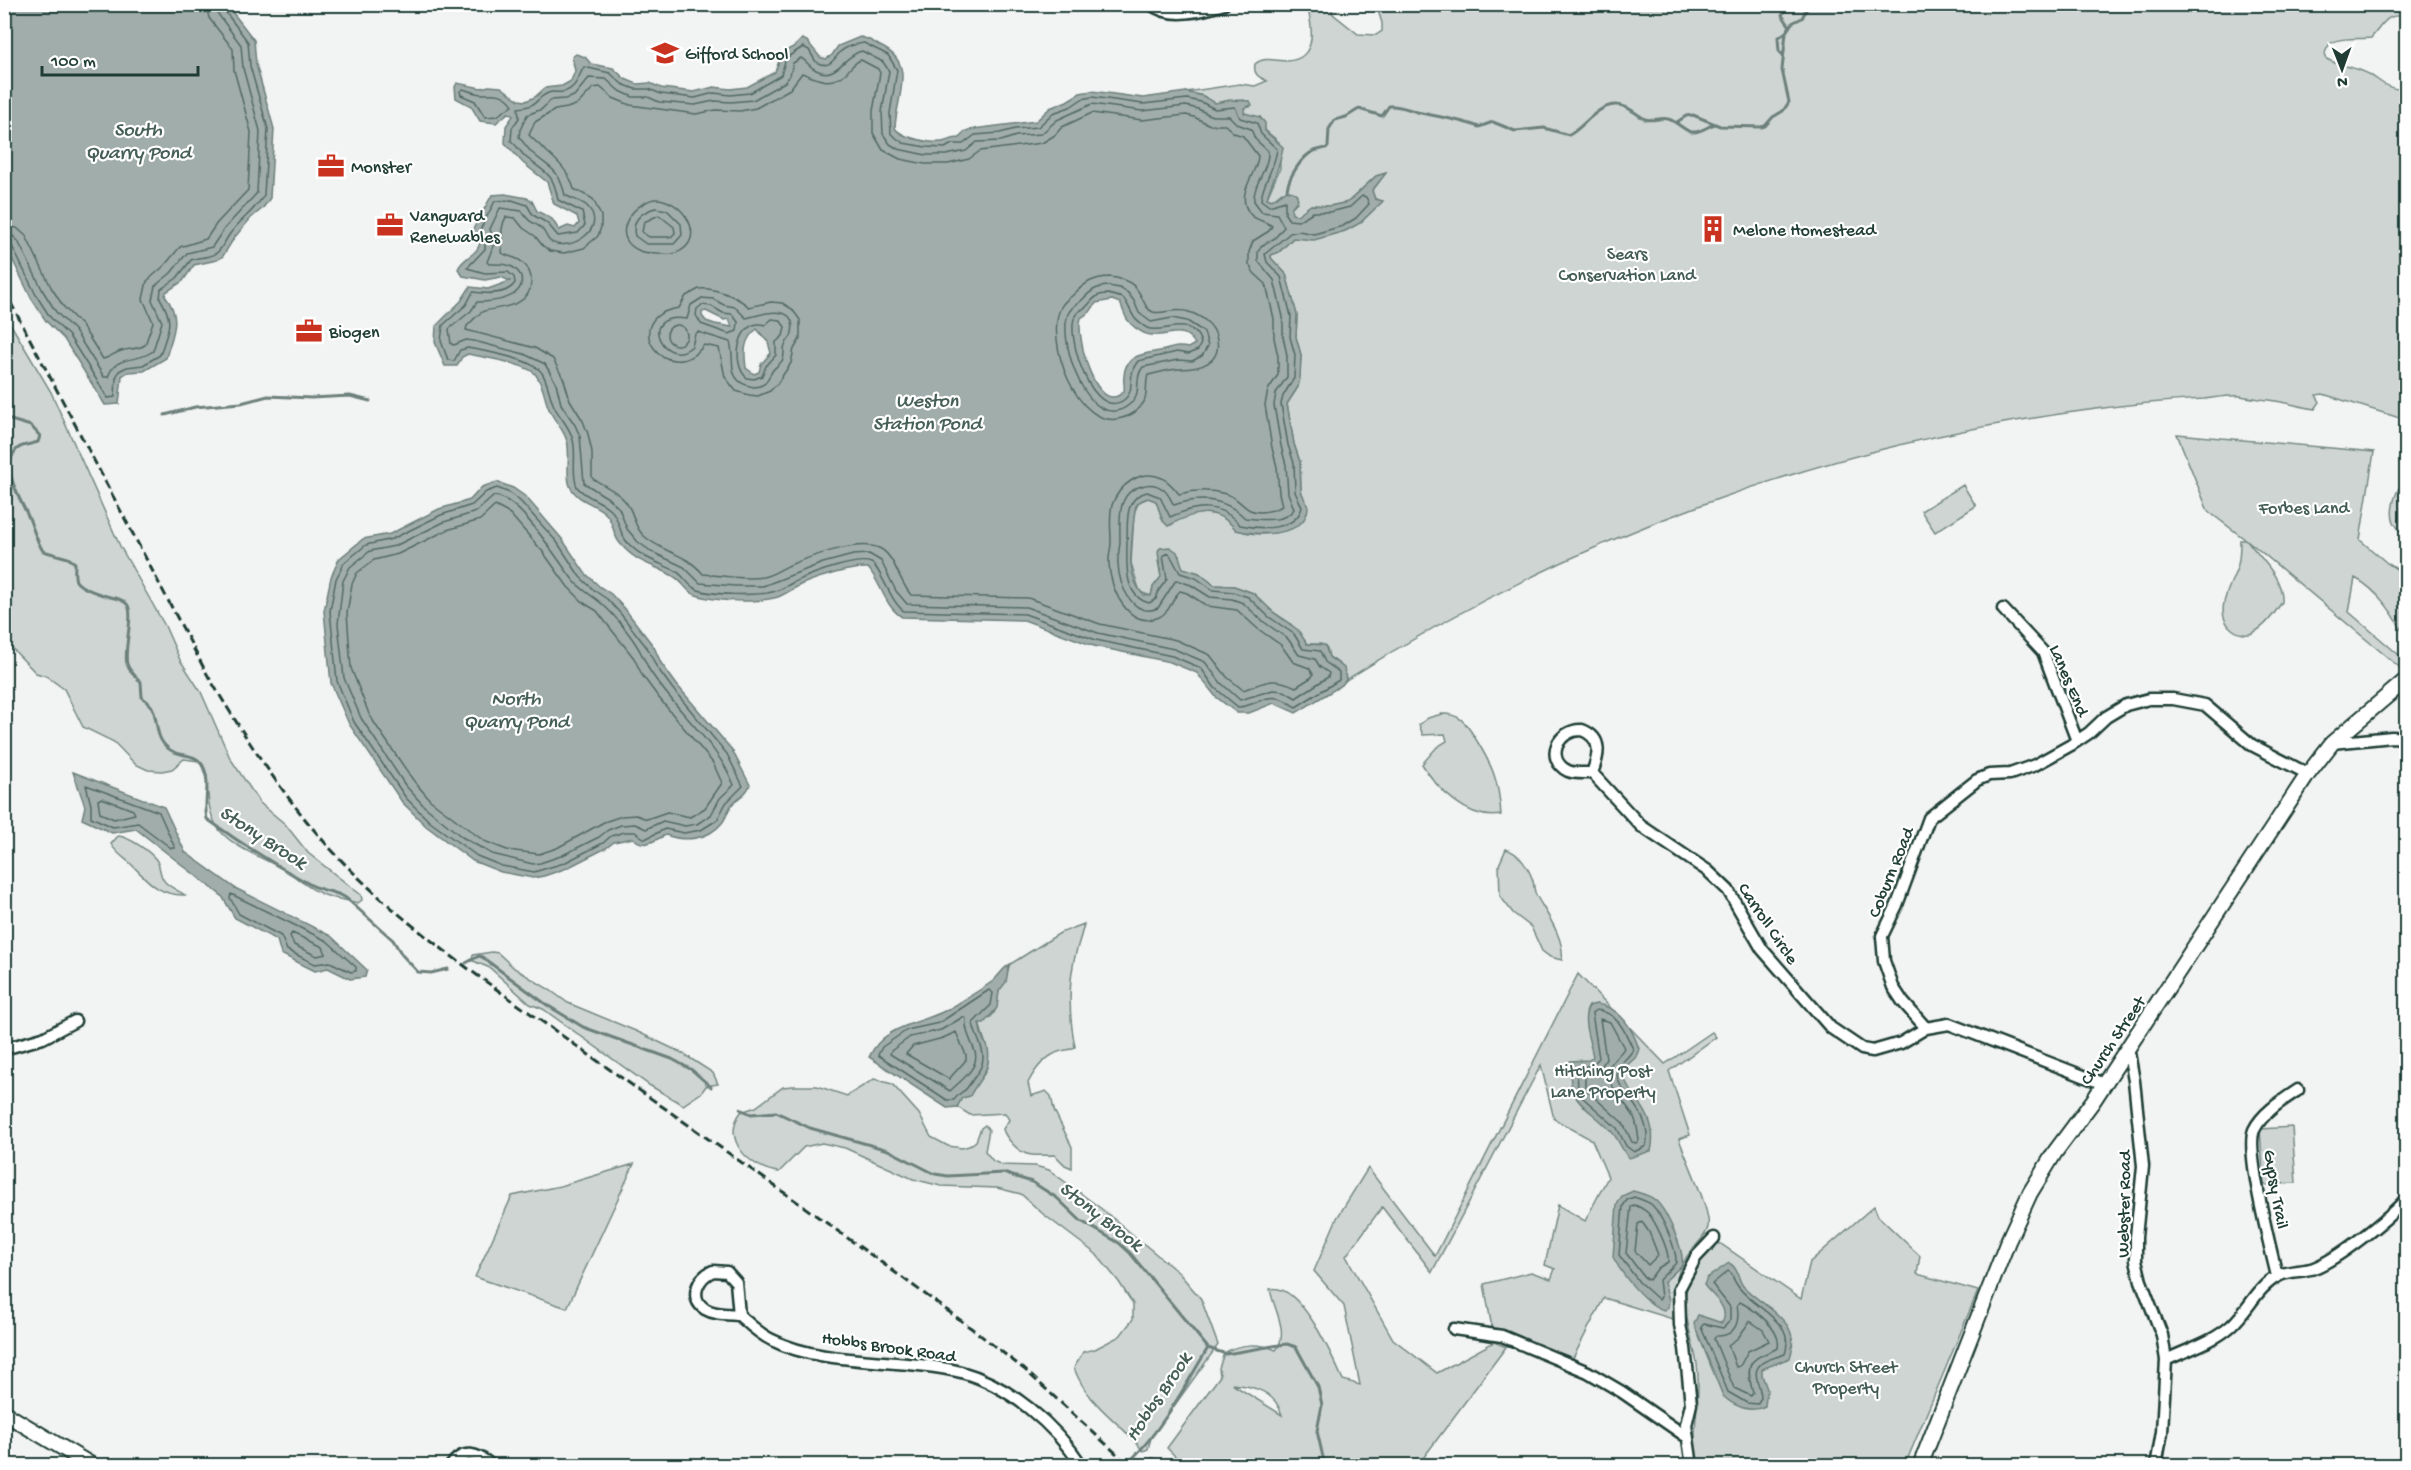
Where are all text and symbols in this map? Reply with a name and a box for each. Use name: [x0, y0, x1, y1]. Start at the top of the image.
school or university icon: Gifford School: [650, 38, 680, 68]
scale bar: [42, 39, 198, 77]
north arrow: [2312, 39, 2372, 99]
place label: Gifford School: [685, 45, 789, 66]
text: 100 m: [50, 52, 96, 73]
text: N: [2336, 71, 2348, 90]
water label: South Quarry Pond: [85, 120, 193, 166]
office icon: Monster: [316, 151, 346, 181]
place label: Monster: [351, 158, 413, 179]
place label: Vanguard Renewables: [409, 207, 501, 249]
office icon: Vanguard Renewables: [375, 210, 405, 240]
building icon: Melone Homestead: [1698, 214, 1728, 244]
place label: Melone Homestead: [1733, 221, 1877, 242]
park label: Sears Conservation Land: [1559, 245, 1697, 287]
office icon: Biogen: [294, 316, 324, 346]
place label: Biogen: [328, 323, 380, 344]
water label: Weston Station Pond: [873, 391, 983, 437]
park label: Forbes Land: [2258, 499, 2351, 520]
street label: Lanes End: [2043, 642, 2093, 721]
water label: North Quarry Pond: [463, 689, 571, 735]
water label: Stony Brook: [214, 802, 312, 877]
street label: Coburn Road: [1865, 823, 1920, 921]
street label: Carroll Circle: [1732, 880, 1802, 970]
street label: Church Street: [2077, 992, 2152, 1090]
park label: Hitching Post Lane Property: [1550, 1062, 1656, 1104]
street label: Gypsy Trail: [2257, 1148, 2292, 1231]
street label: Webster Road: [2114, 1149, 2137, 1258]
water label: Stony Brook: [1054, 1178, 1148, 1259]
street label: Hobbs Brook Road: [820, 1329, 959, 1368]
water label: Hobbs Brook: [1122, 1348, 1199, 1447]
park label: Church Street Property: [1795, 1358, 1899, 1400]

